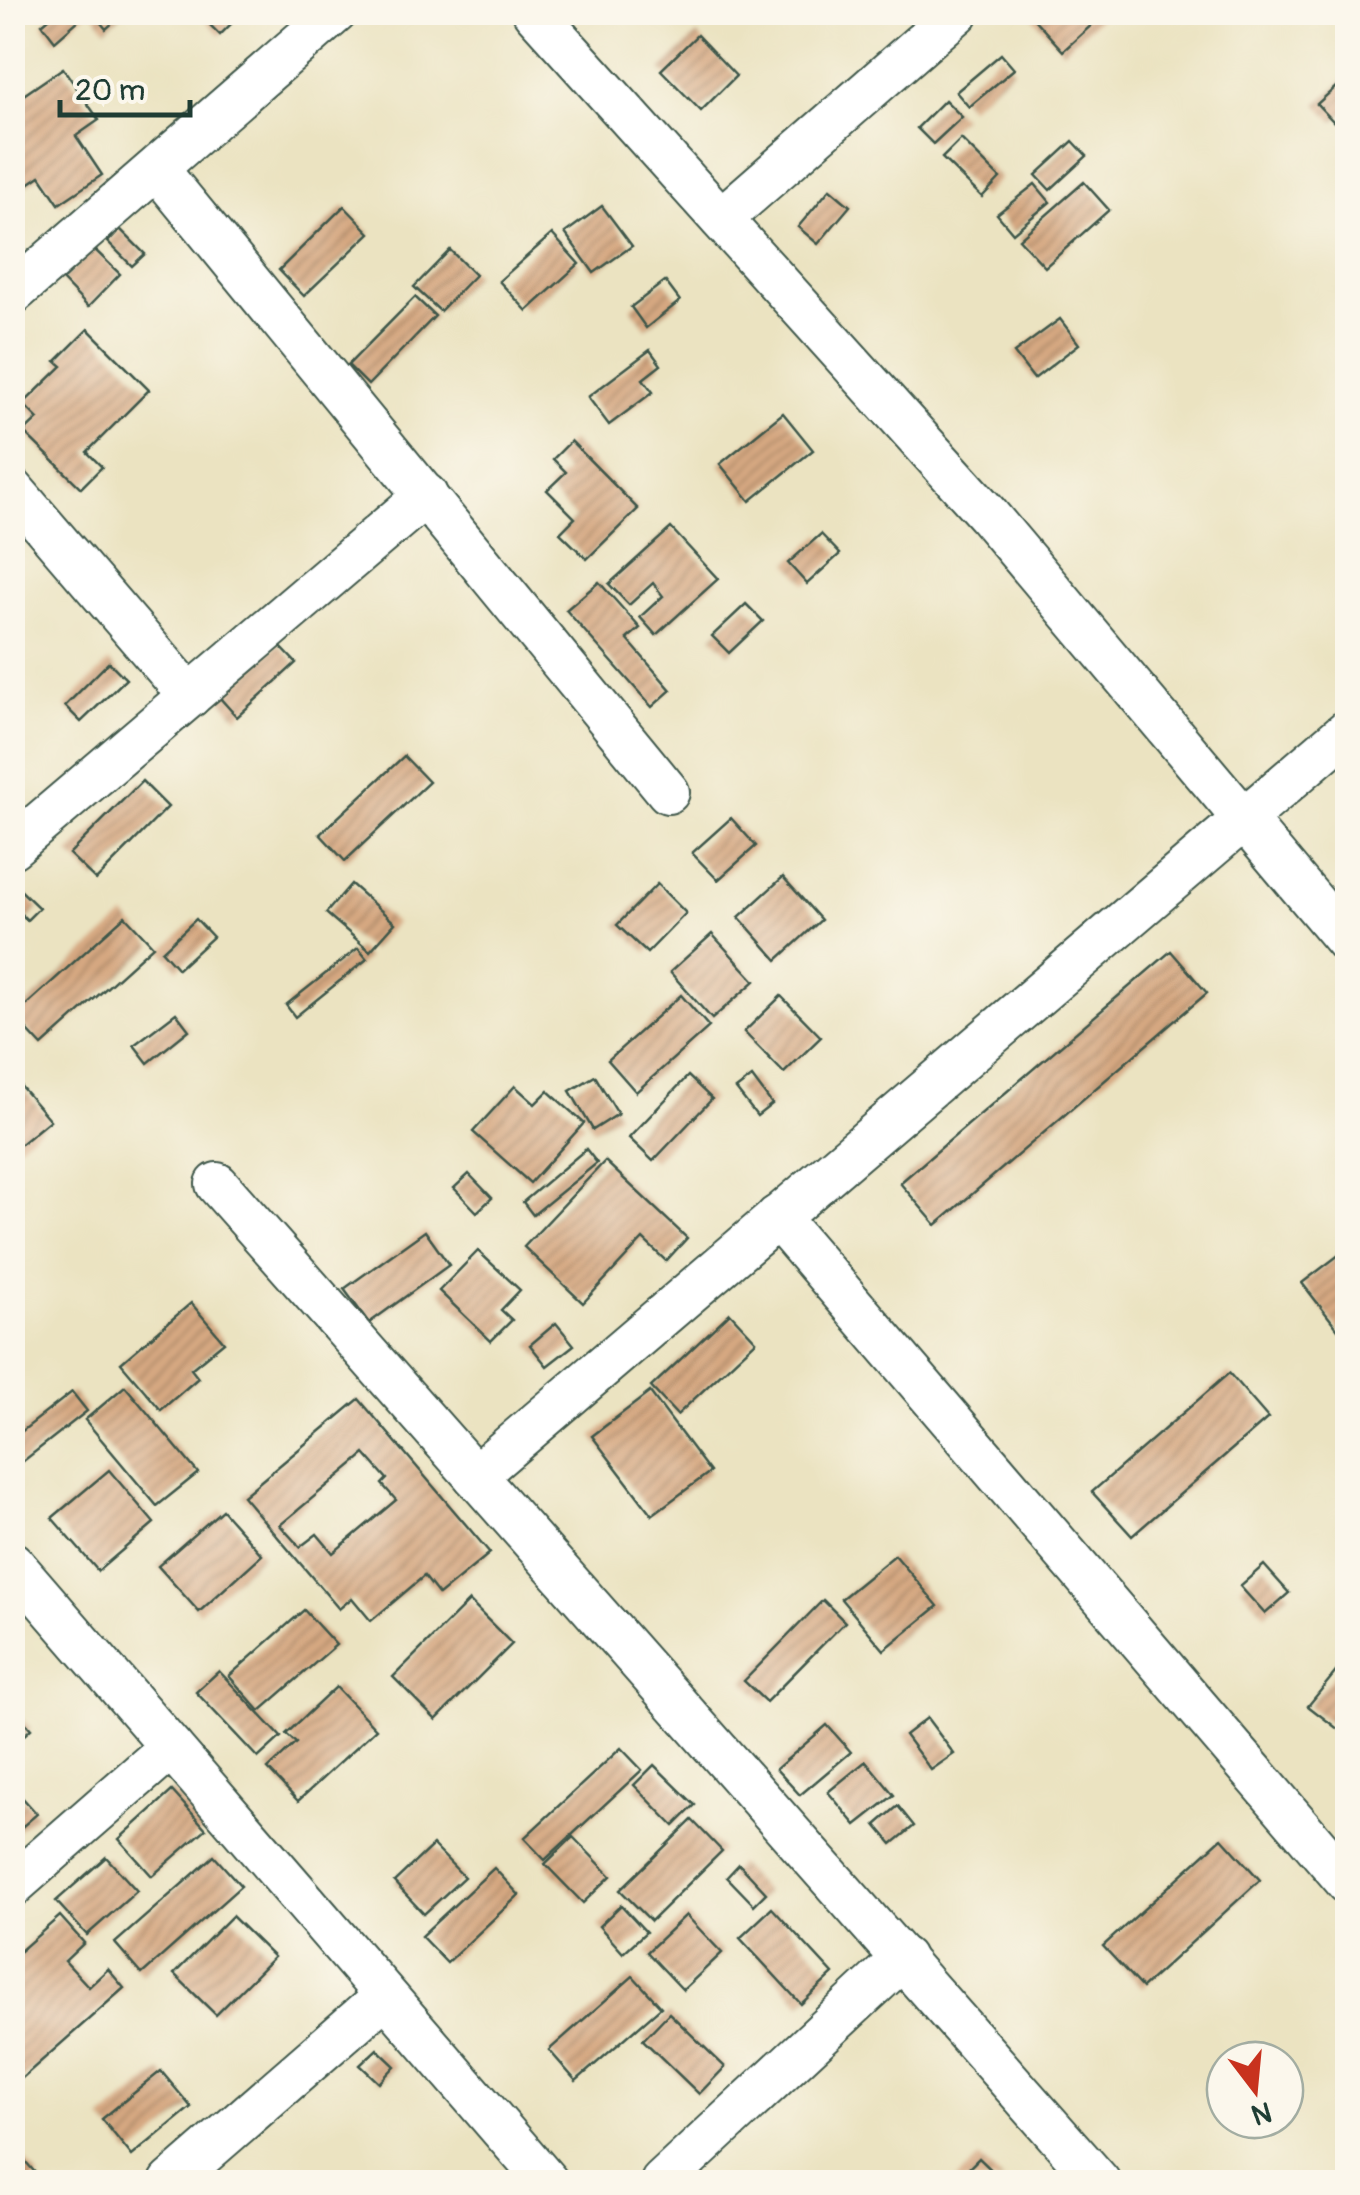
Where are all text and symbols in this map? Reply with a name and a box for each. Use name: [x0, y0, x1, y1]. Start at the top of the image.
scale bar: [60, 55, 190, 117]
text: 20 m: [75, 72, 145, 109]
north arrow: [1205, 2040, 1305, 2140]
text: N: [1248, 2093, 1275, 2132]

